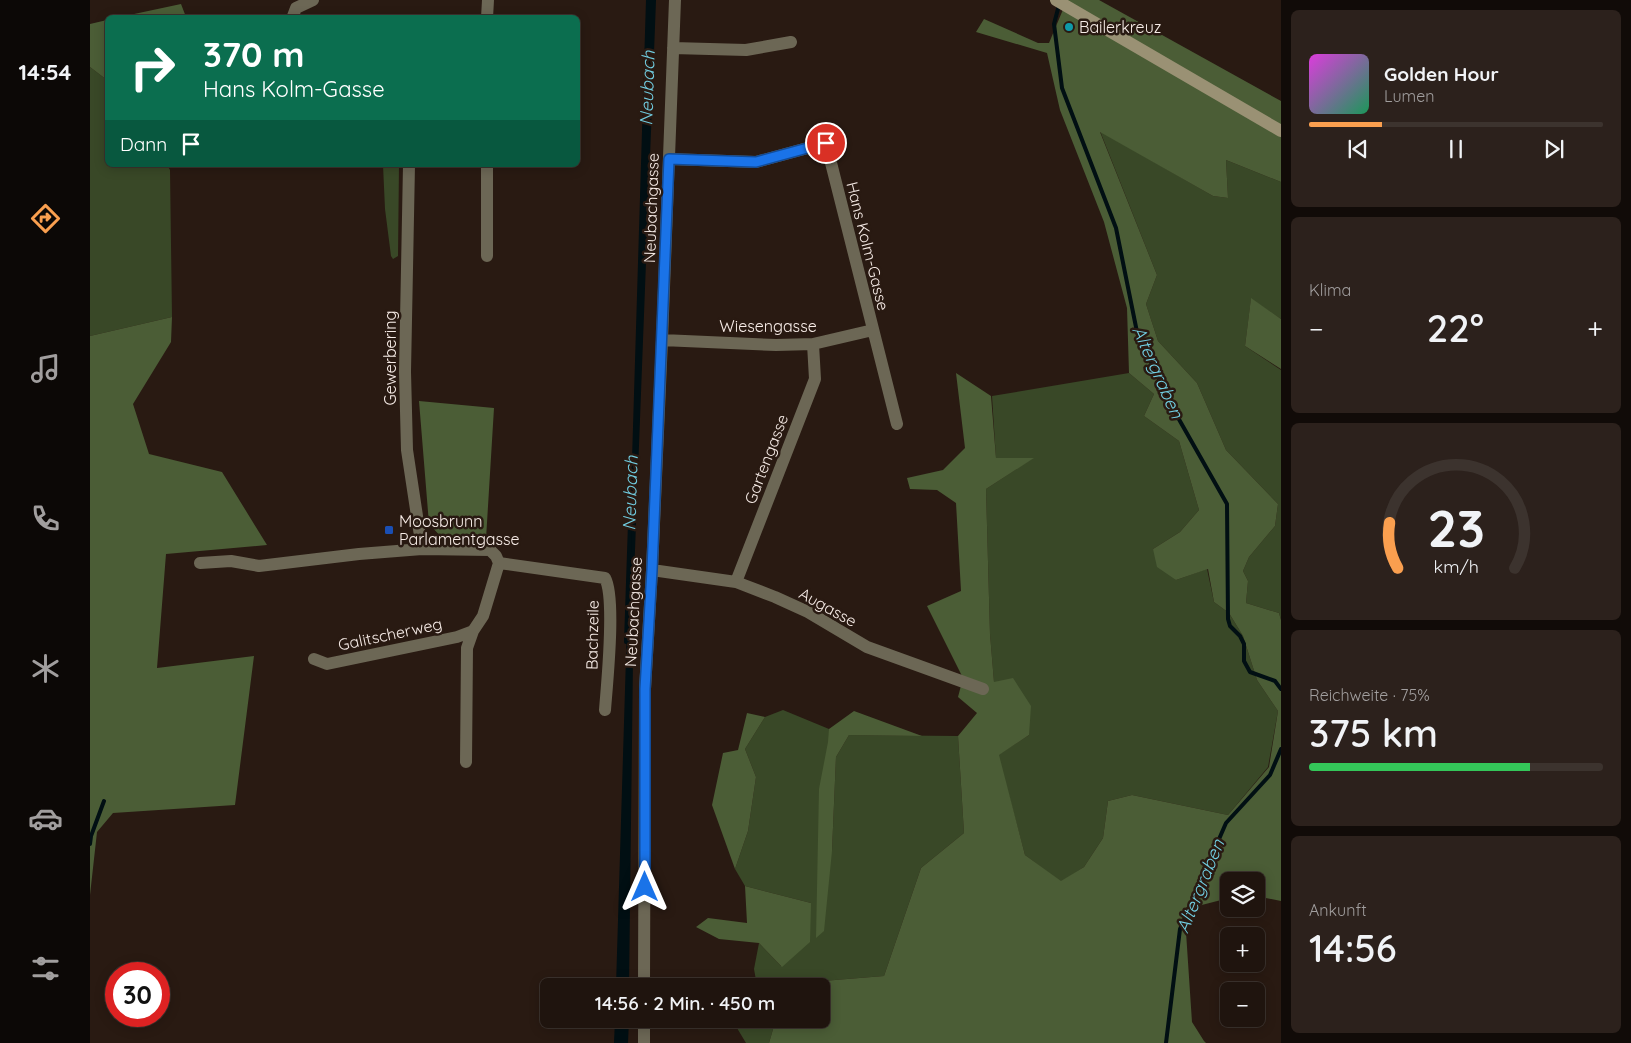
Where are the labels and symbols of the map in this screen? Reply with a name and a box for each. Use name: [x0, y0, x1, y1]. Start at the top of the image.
place label: Bailerkreuz: [1079, 17, 1161, 37]
marker: Bailerkreuz: [1063, 21, 1075, 33]
water label: Neubach: [634, 49, 660, 126]
pin: [805, 122, 847, 164]
street label: Neubachgasse: [639, 153, 663, 263]
street label: Hans Kolm-Gasse: [842, 180, 894, 312]
street label: Gewerbering: [380, 311, 400, 405]
street label: Wiesengasse: [719, 316, 817, 336]
water label: Altergraben: [1127, 322, 1189, 422]
street label: Gartengasse: [740, 411, 792, 507]
water label: Neubach: [617, 454, 643, 531]
place label: Moosbrunn Parlamentgasse: [399, 511, 520, 549]
marker: Moosbrunn Parlamentgasse: [383, 524, 395, 536]
street label: Neubachgasse: [620, 556, 646, 668]
street label: Augasse: [796, 583, 860, 631]
street label: Bachzeile: [581, 600, 603, 670]
street label: Galitscherweg: [336, 613, 444, 655]
water label: Altergraben: [1171, 835, 1229, 936]
position arrow: [618, 860, 670, 912]
speed limit sign: 30: [105, 962, 170, 1027]

